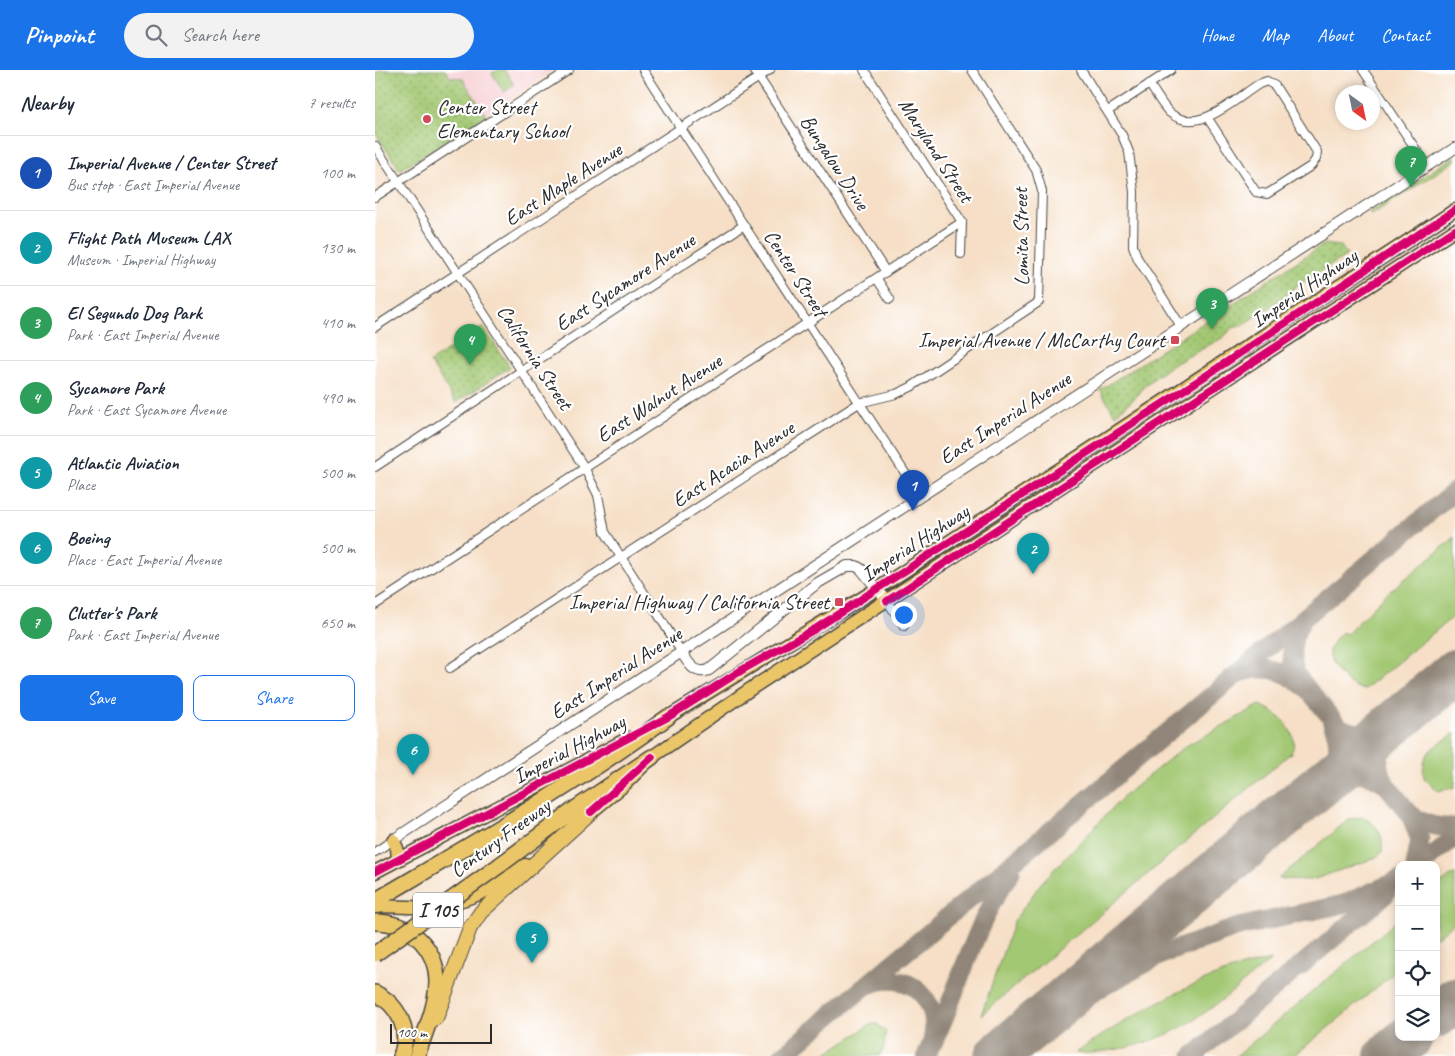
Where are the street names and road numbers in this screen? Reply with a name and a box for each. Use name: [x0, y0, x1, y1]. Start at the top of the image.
street label: Maryland Street: [893, 93, 980, 209]
street label: Bungalow Drive: [795, 109, 876, 215]
street label: East Maple Avenue: [499, 136, 628, 232]
street label: Lomita Street: [1007, 186, 1035, 286]
street label: Center Street: [758, 225, 835, 324]
street label: East Sycamore Avenue: [550, 226, 701, 337]
street label: Imperial Highway: [1246, 242, 1364, 333]
street label: California Street: [491, 300, 580, 416]
street label: East Walnut Avenue: [591, 347, 728, 448]
street label: East Imperial Avenue: [934, 365, 1077, 470]
street label: East Acacia Avenue: [667, 414, 801, 513]
street label: Imperial Highway: [856, 498, 975, 587]
street label: East Imperial Avenue: [545, 620, 688, 725]
street label: Imperial Highway: [509, 708, 631, 789]
street label: Century Freeway: [445, 792, 557, 883]
road number: I 105: [413, 892, 463, 928]

